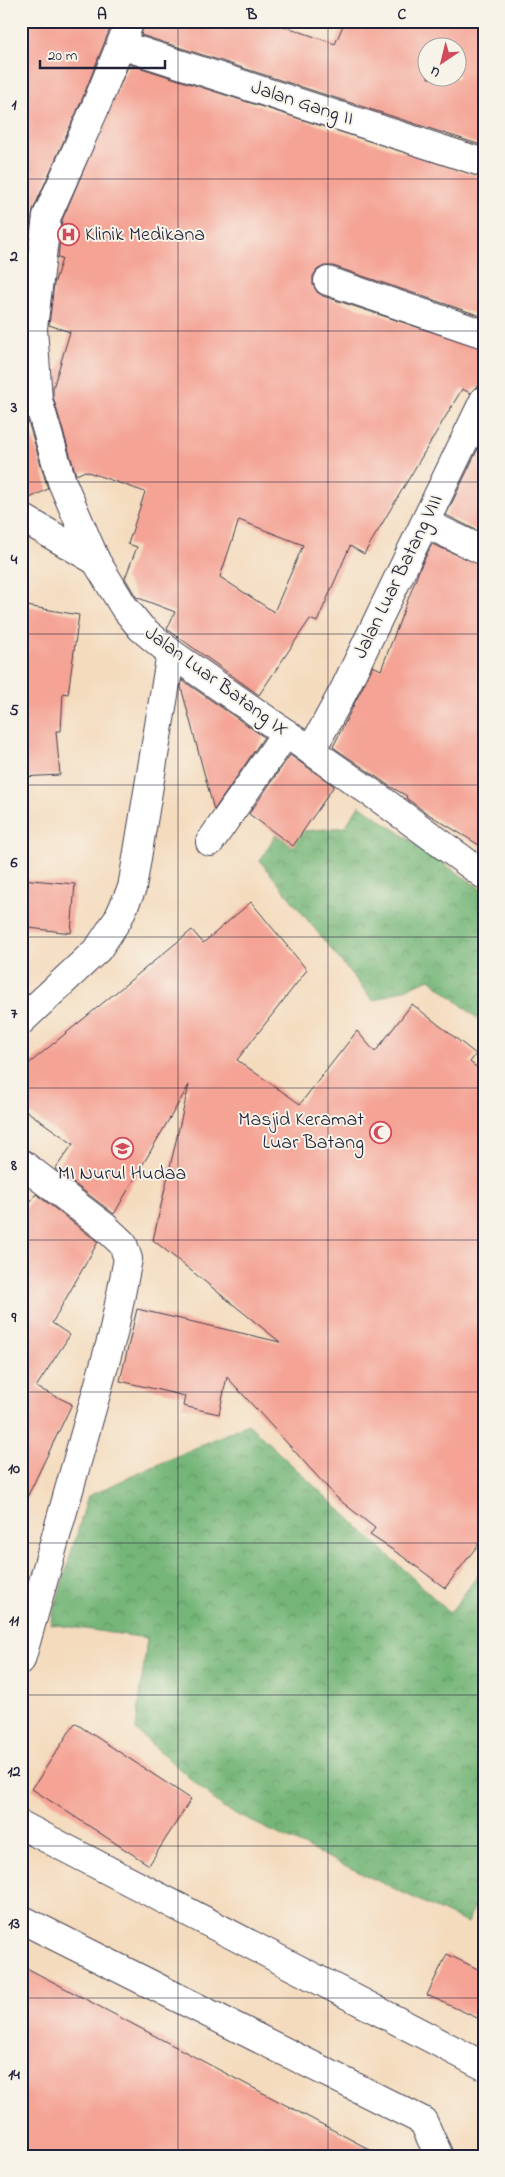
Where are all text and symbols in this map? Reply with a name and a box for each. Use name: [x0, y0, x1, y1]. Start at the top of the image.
text: A: [97, 3, 107, 27]
text: B: [246, 3, 258, 27]
text: C: [398, 3, 407, 27]
scale bar: [40, 38, 165, 70]
north arrow: [418, 38, 468, 88]
text: 20 m: [48, 45, 78, 67]
text: U: [426, 60, 445, 83]
street label: Jalan Gang II: [247, 74, 357, 135]
text: 1: [11, 93, 17, 117]
place label: Klinik Medikana: [85, 221, 205, 250]
hospital icon: Klinik Medikana: [57, 223, 81, 247]
text: 2: [9, 245, 18, 269]
text: 3: [10, 396, 18, 420]
street label: Jalan Luar Batang VIII: [347, 490, 452, 664]
text: 4: [10, 548, 18, 572]
street label: Jalan Luar Batang IX: [137, 620, 295, 745]
text: 5: [9, 699, 19, 723]
text: 6: [9, 851, 18, 875]
text: 7: [11, 1002, 18, 1026]
place label: Masjid Keramat Luar Batang: [238, 1106, 364, 1159]
mosque icon: Masjid Keramat Luar Batang: [368, 1120, 392, 1144]
school or university icon: MI Nurul Hudaa: [110, 1136, 134, 1160]
text: 8: [10, 1154, 17, 1178]
place label: MI Nurul Hudaa: [58, 1160, 186, 1189]
text: 9: [11, 1306, 17, 1330]
text: 10: [8, 1457, 20, 1481]
text: 11: [9, 1609, 20, 1633]
text: 12: [7, 1760, 21, 1784]
text: 13: [8, 1912, 20, 1936]
text: 14: [8, 2063, 20, 2087]

